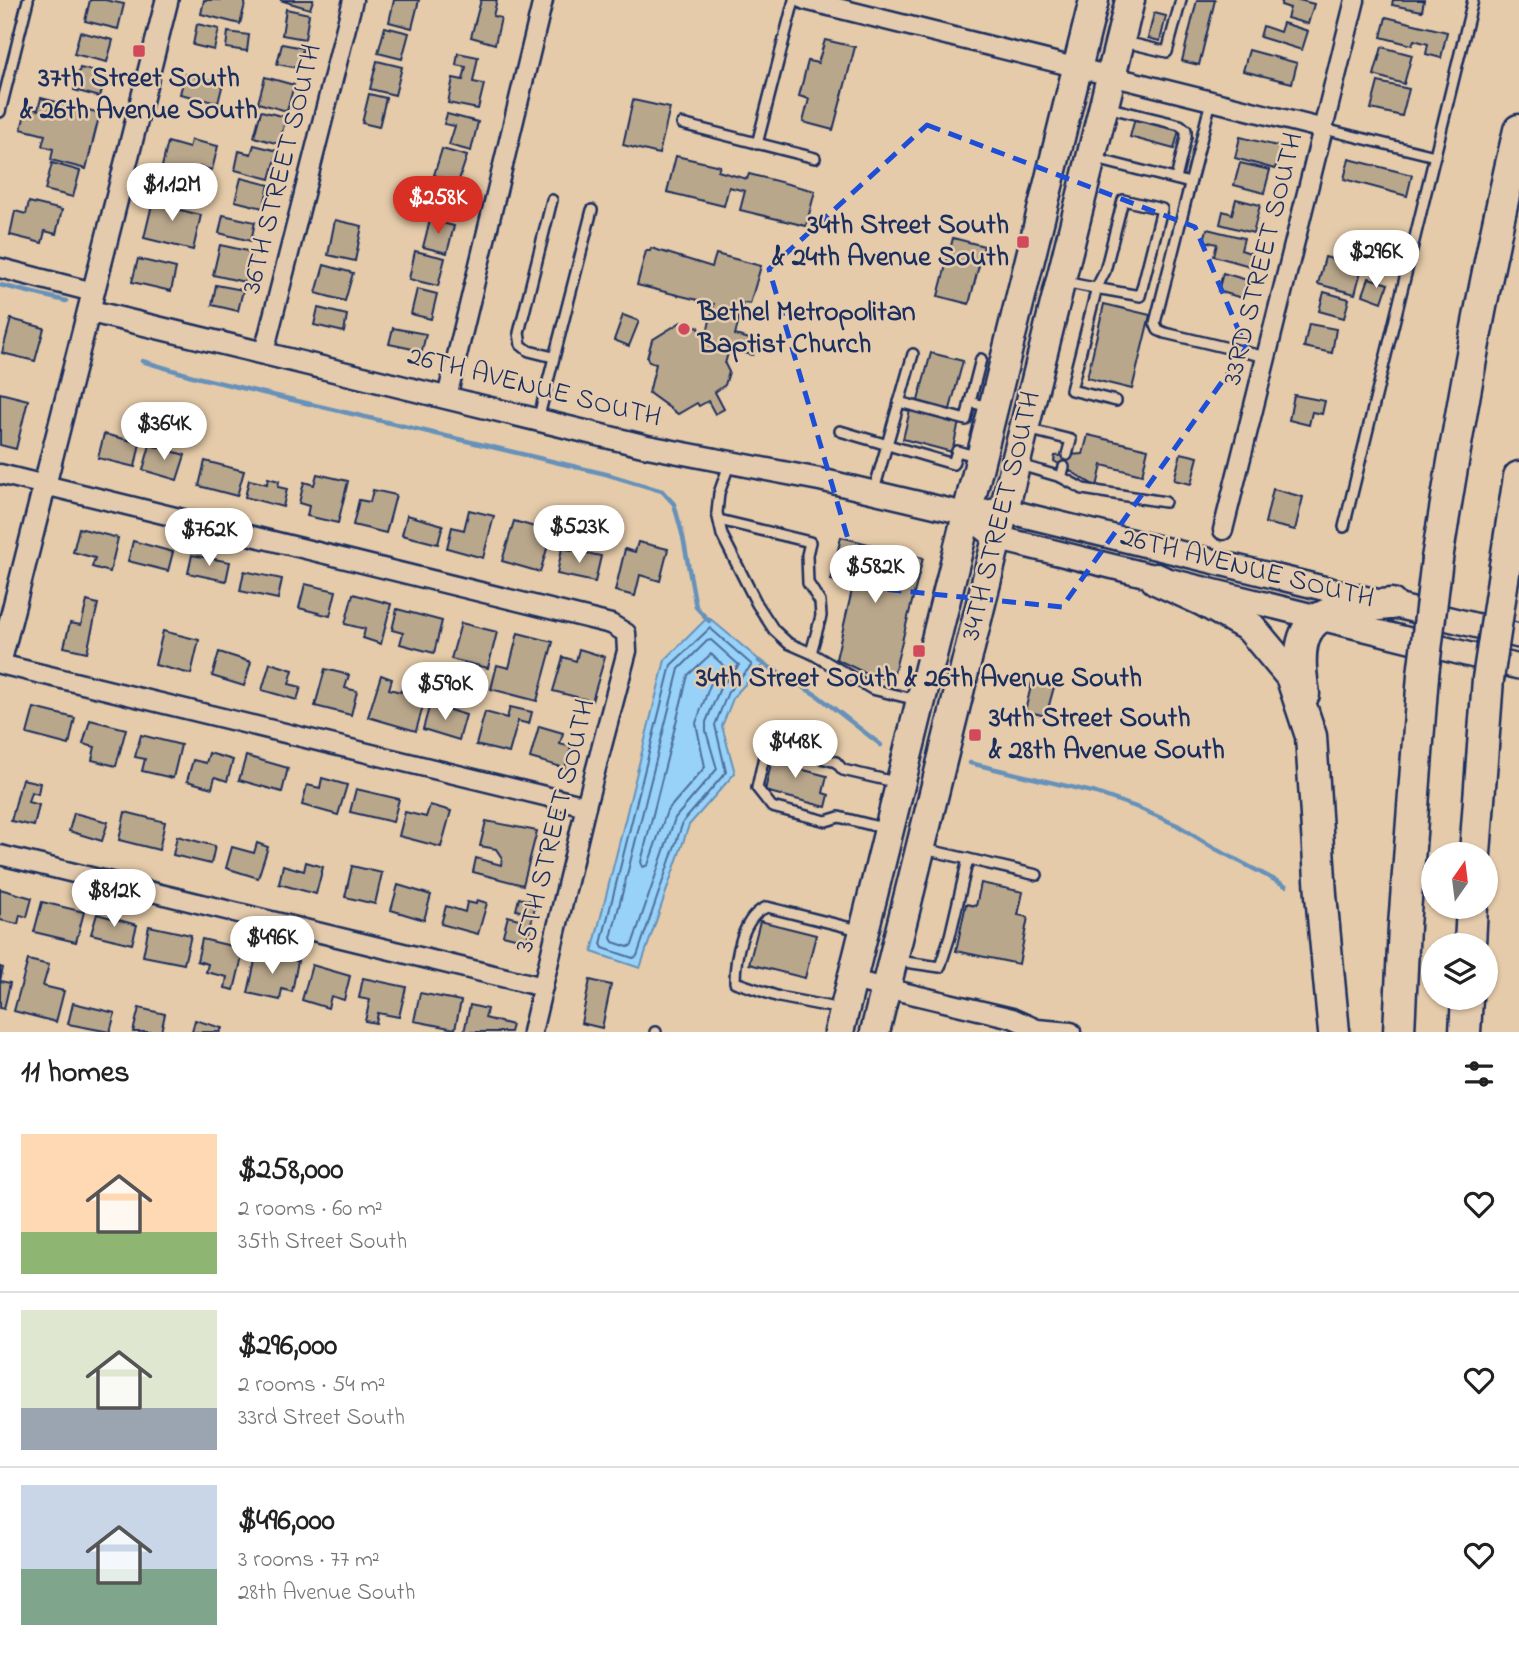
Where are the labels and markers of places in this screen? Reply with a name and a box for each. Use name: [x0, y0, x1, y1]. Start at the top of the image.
marker: 37th Street South & 26th Avenue South: [131, 43, 147, 59]
place label: 37th Street South & 26th Avenue South: [19, 59, 258, 132]
pin: $1.12M: [115, 164, 229, 223]
pin: $258K: [389, 176, 487, 236]
place label: 34th Street South & 24th Avenue South: [771, 206, 1009, 279]
pin: $296K: [1327, 230, 1425, 290]
marker: 34th Street South & 24th Avenue South: [1015, 234, 1031, 250]
place label: Bethel Metropolitan Baptist Church: [696, 293, 916, 366]
marker: Bethel Metropolitan Baptist Church: [676, 321, 692, 337]
pin: $364K: [115, 402, 213, 462]
pin: $523K: [530, 505, 628, 565]
pin: $762K: [160, 508, 258, 568]
pin: $582K: [826, 546, 924, 605]
marker: 34th Street South & 26th Avenue South: [911, 643, 927, 659]
place label: 34th Street South & 26th Avenue South: [695, 659, 1142, 700]
pin: $590K: [396, 662, 494, 722]
place label: 34th Street South & 28th Avenue South: [988, 699, 1225, 772]
pin: $448K: [746, 720, 844, 780]
marker: 34th Street South & 28th Avenue South: [967, 727, 983, 743]
pin: $812K: [65, 870, 163, 929]
pin: $496K: [223, 916, 321, 976]

